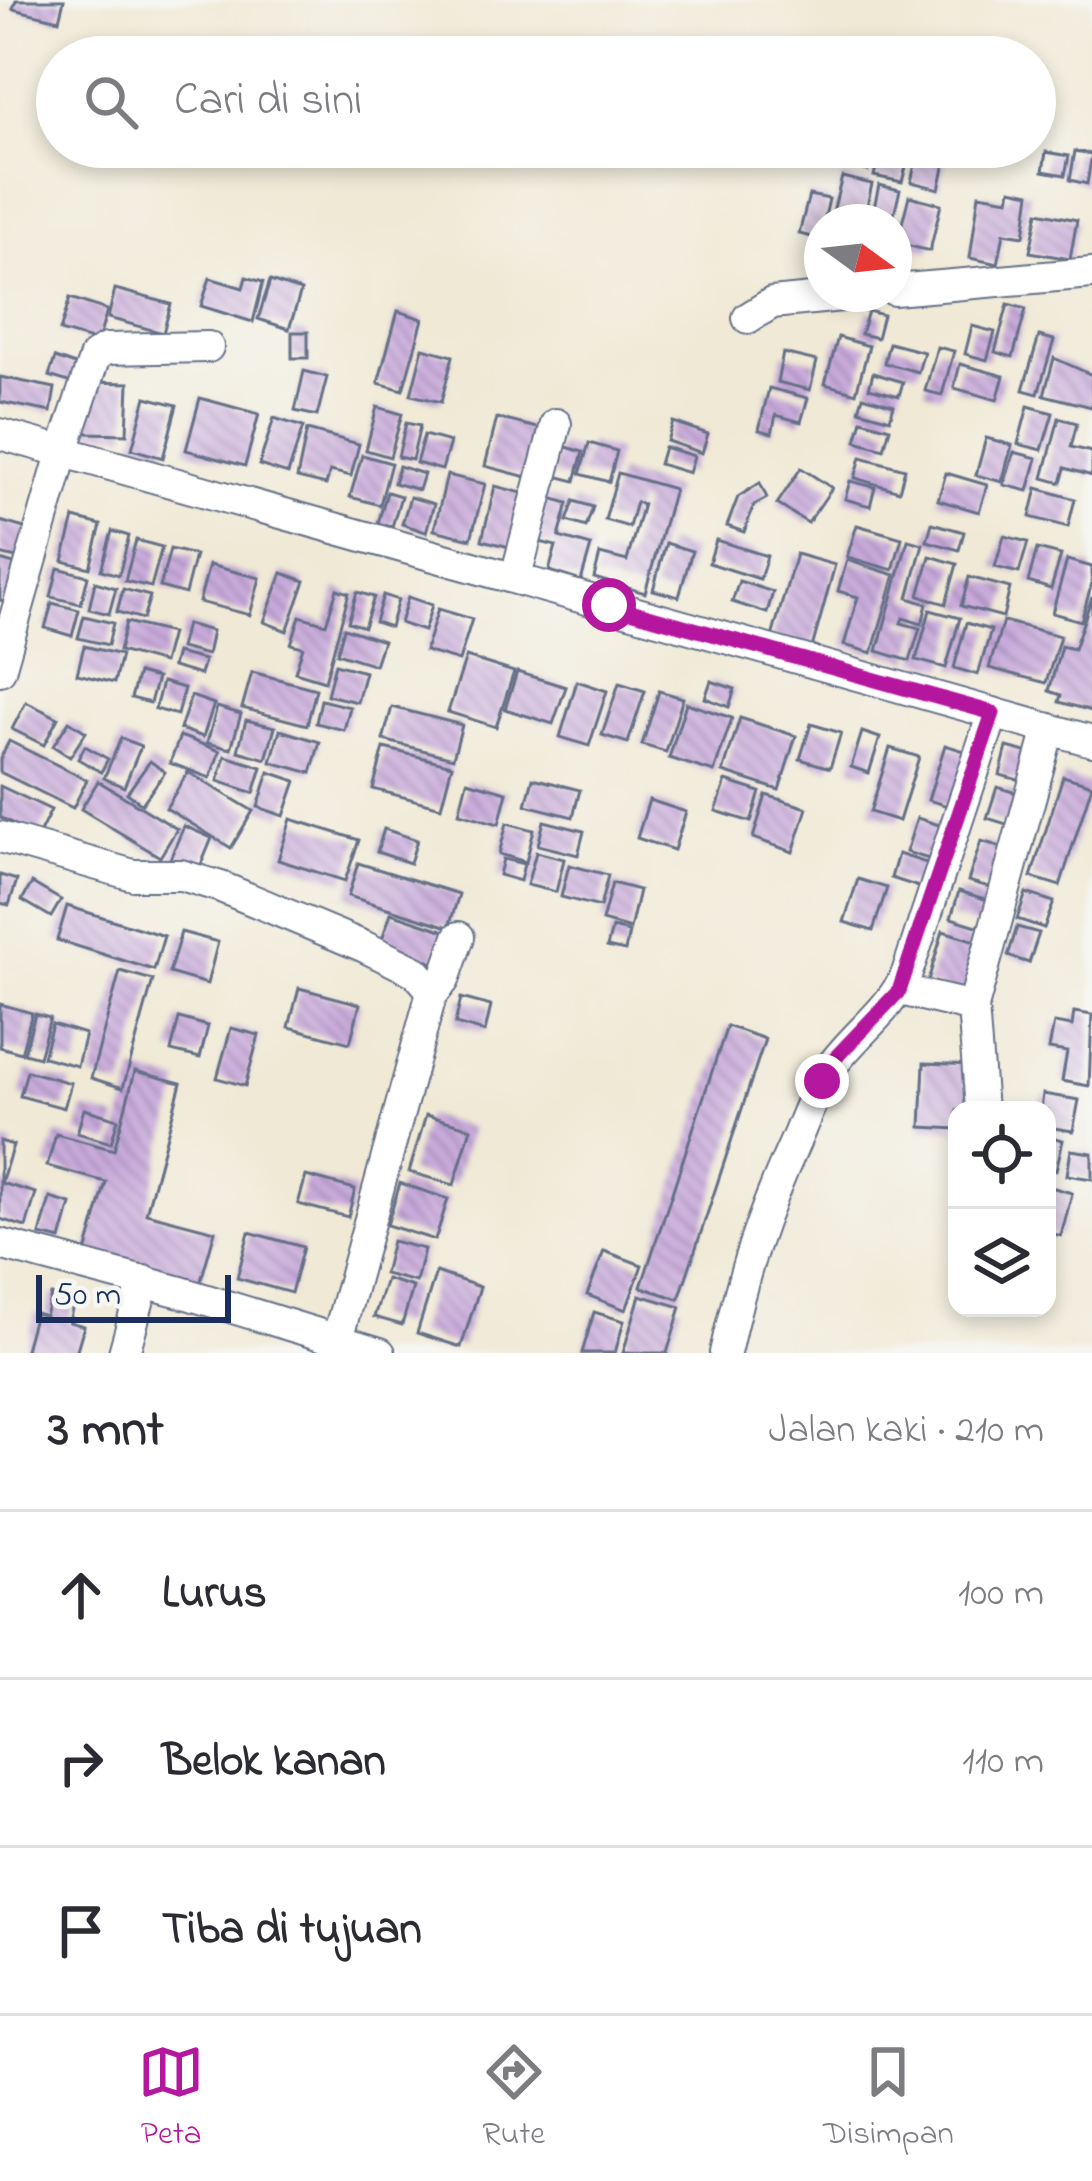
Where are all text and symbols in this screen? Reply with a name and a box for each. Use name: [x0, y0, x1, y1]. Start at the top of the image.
search box: [36, 36, 1056, 168]
icon: search: [78, 69, 144, 135]
text: Cari di sini: [174, 69, 362, 135]
north arrow: [804, 204, 912, 312]
route start: [582, 578, 636, 632]
route end: [795, 1054, 849, 1108]
map controls: [948, 1101, 1056, 1317]
button: locate: [948, 1101, 1056, 1209]
button: layers: [948, 1209, 1056, 1317]
scale bar: [36, 1269, 231, 1322]
text: 50 m: [54, 1272, 121, 1320]
text: 3 mnt: [48, 1394, 164, 1469]
text: Jalan kaki · 210 m: [769, 1403, 1044, 1460]
icon: ahead: [48, 1562, 114, 1628]
text: Lurus: [162, 1562, 267, 1628]
text: 100 m: [958, 1566, 1044, 1623]
icon: right: [48, 1730, 114, 1796]
text: Belok kanan: [162, 1730, 386, 1796]
text: 110 m: [962, 1734, 1044, 1791]
icon: arrive: [48, 1898, 114, 1964]
text: Tiba di tujuan: [162, 1898, 422, 1964]
tab: Peta: [138, 2039, 204, 2159]
tab: Rute: [481, 2039, 547, 2159]
tab: Disimpan: [823, 2039, 954, 2159]

